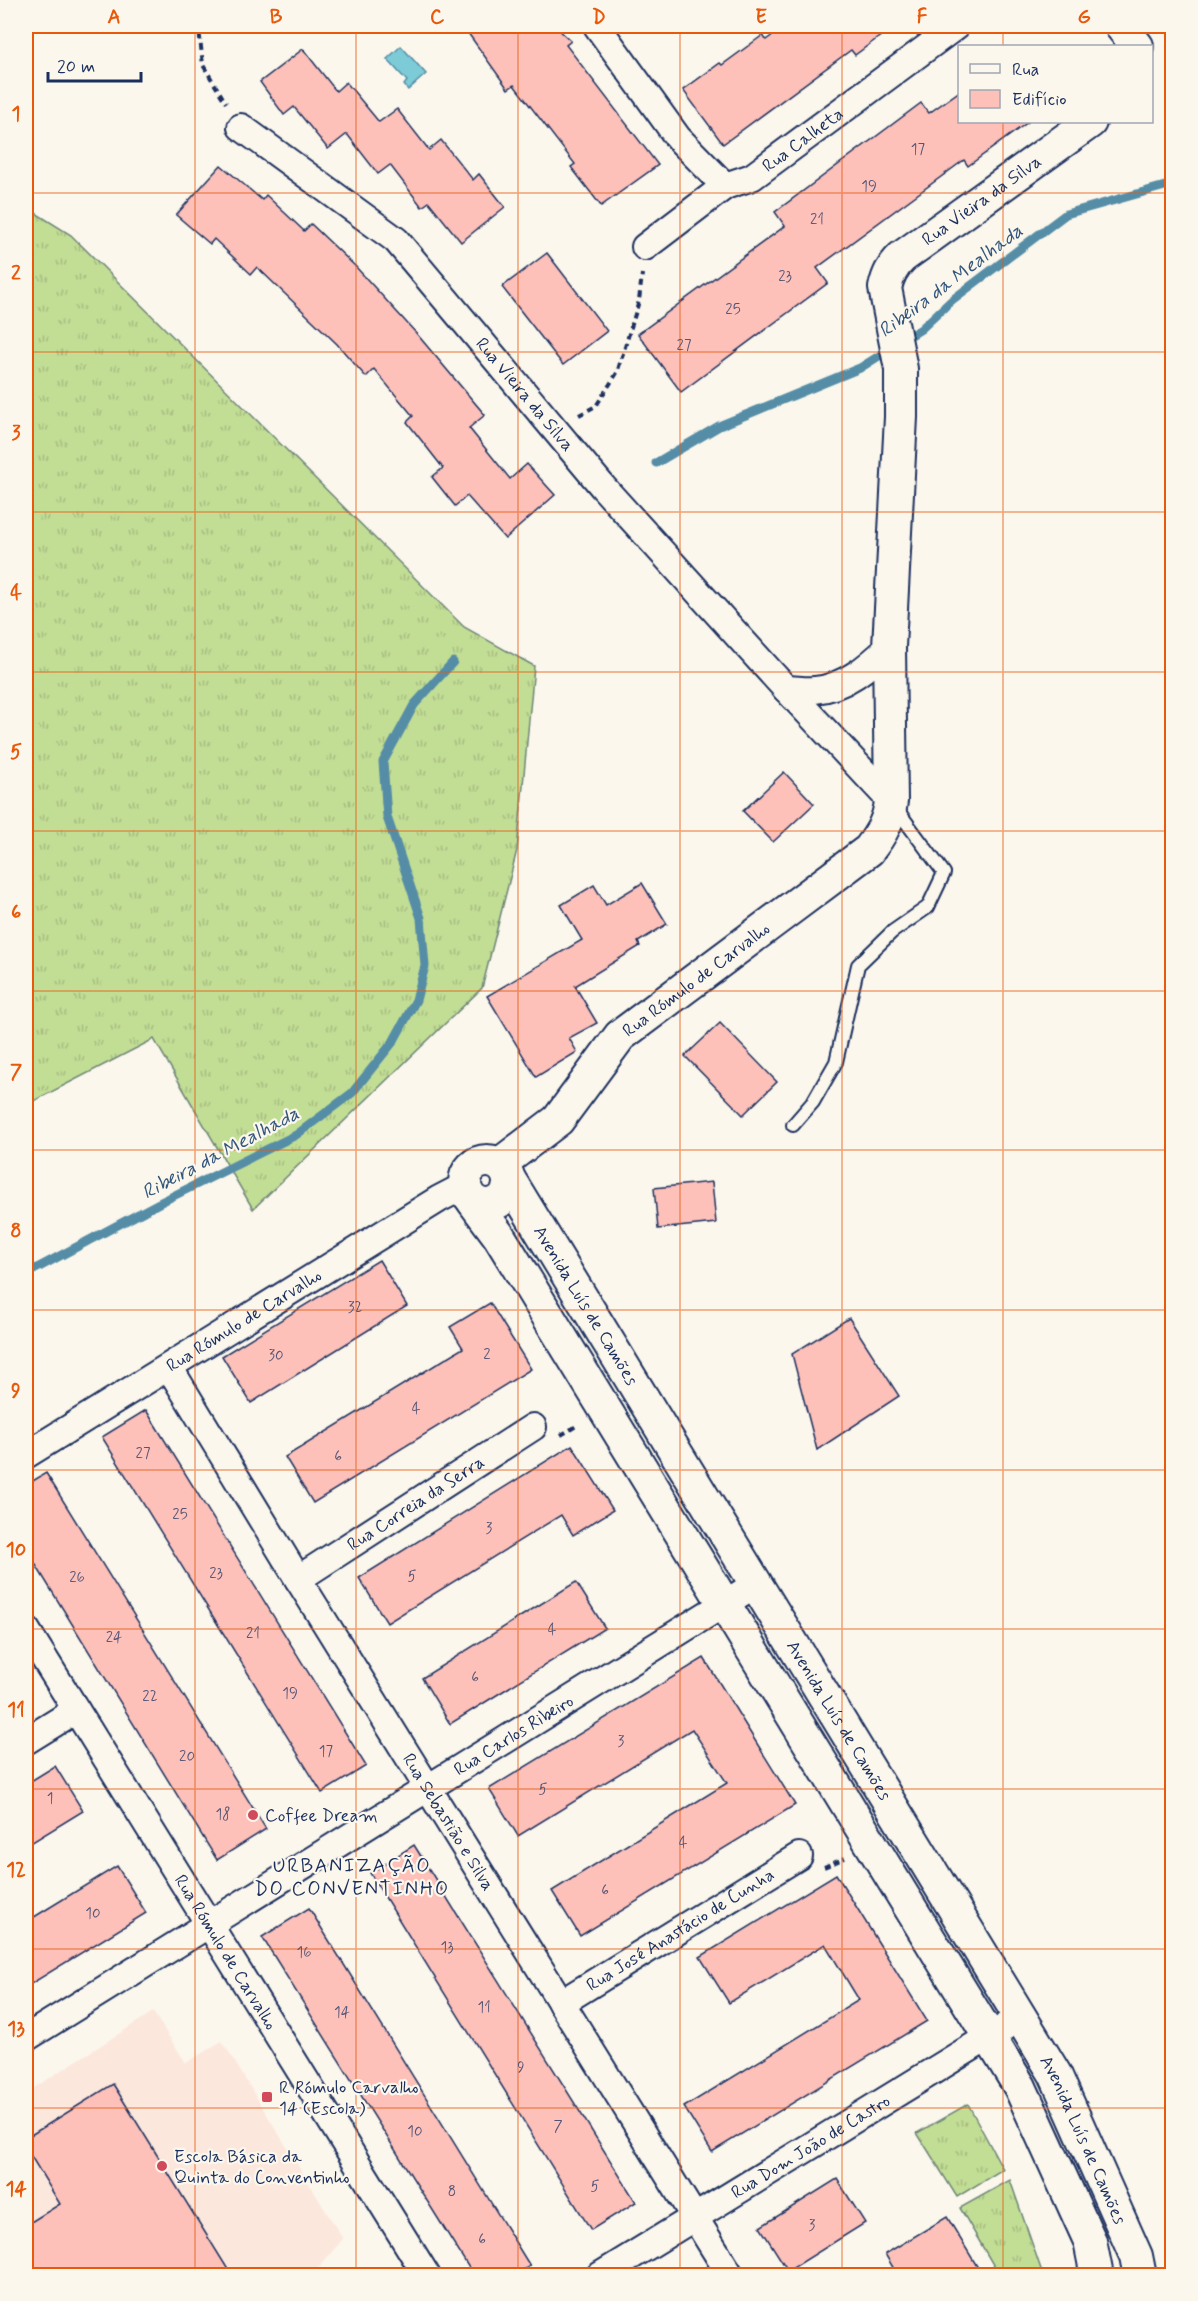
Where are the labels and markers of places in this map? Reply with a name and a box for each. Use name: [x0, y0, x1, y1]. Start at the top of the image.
place label: Coffee Dream: [265, 1804, 378, 1828]
marker: Coffee Dream: [246, 1808, 260, 1822]
place label: R Rómulo Carvalho 14 (Escola): [279, 2076, 419, 2121]
marker: R Rómulo Carvalho 14 (Escola): [260, 2090, 274, 2104]
place label: Escola Básica da Quinta do Conventinho: [174, 2145, 350, 2190]
marker: Escola Básica da Quinta do Conventinho: [155, 2159, 169, 2173]

